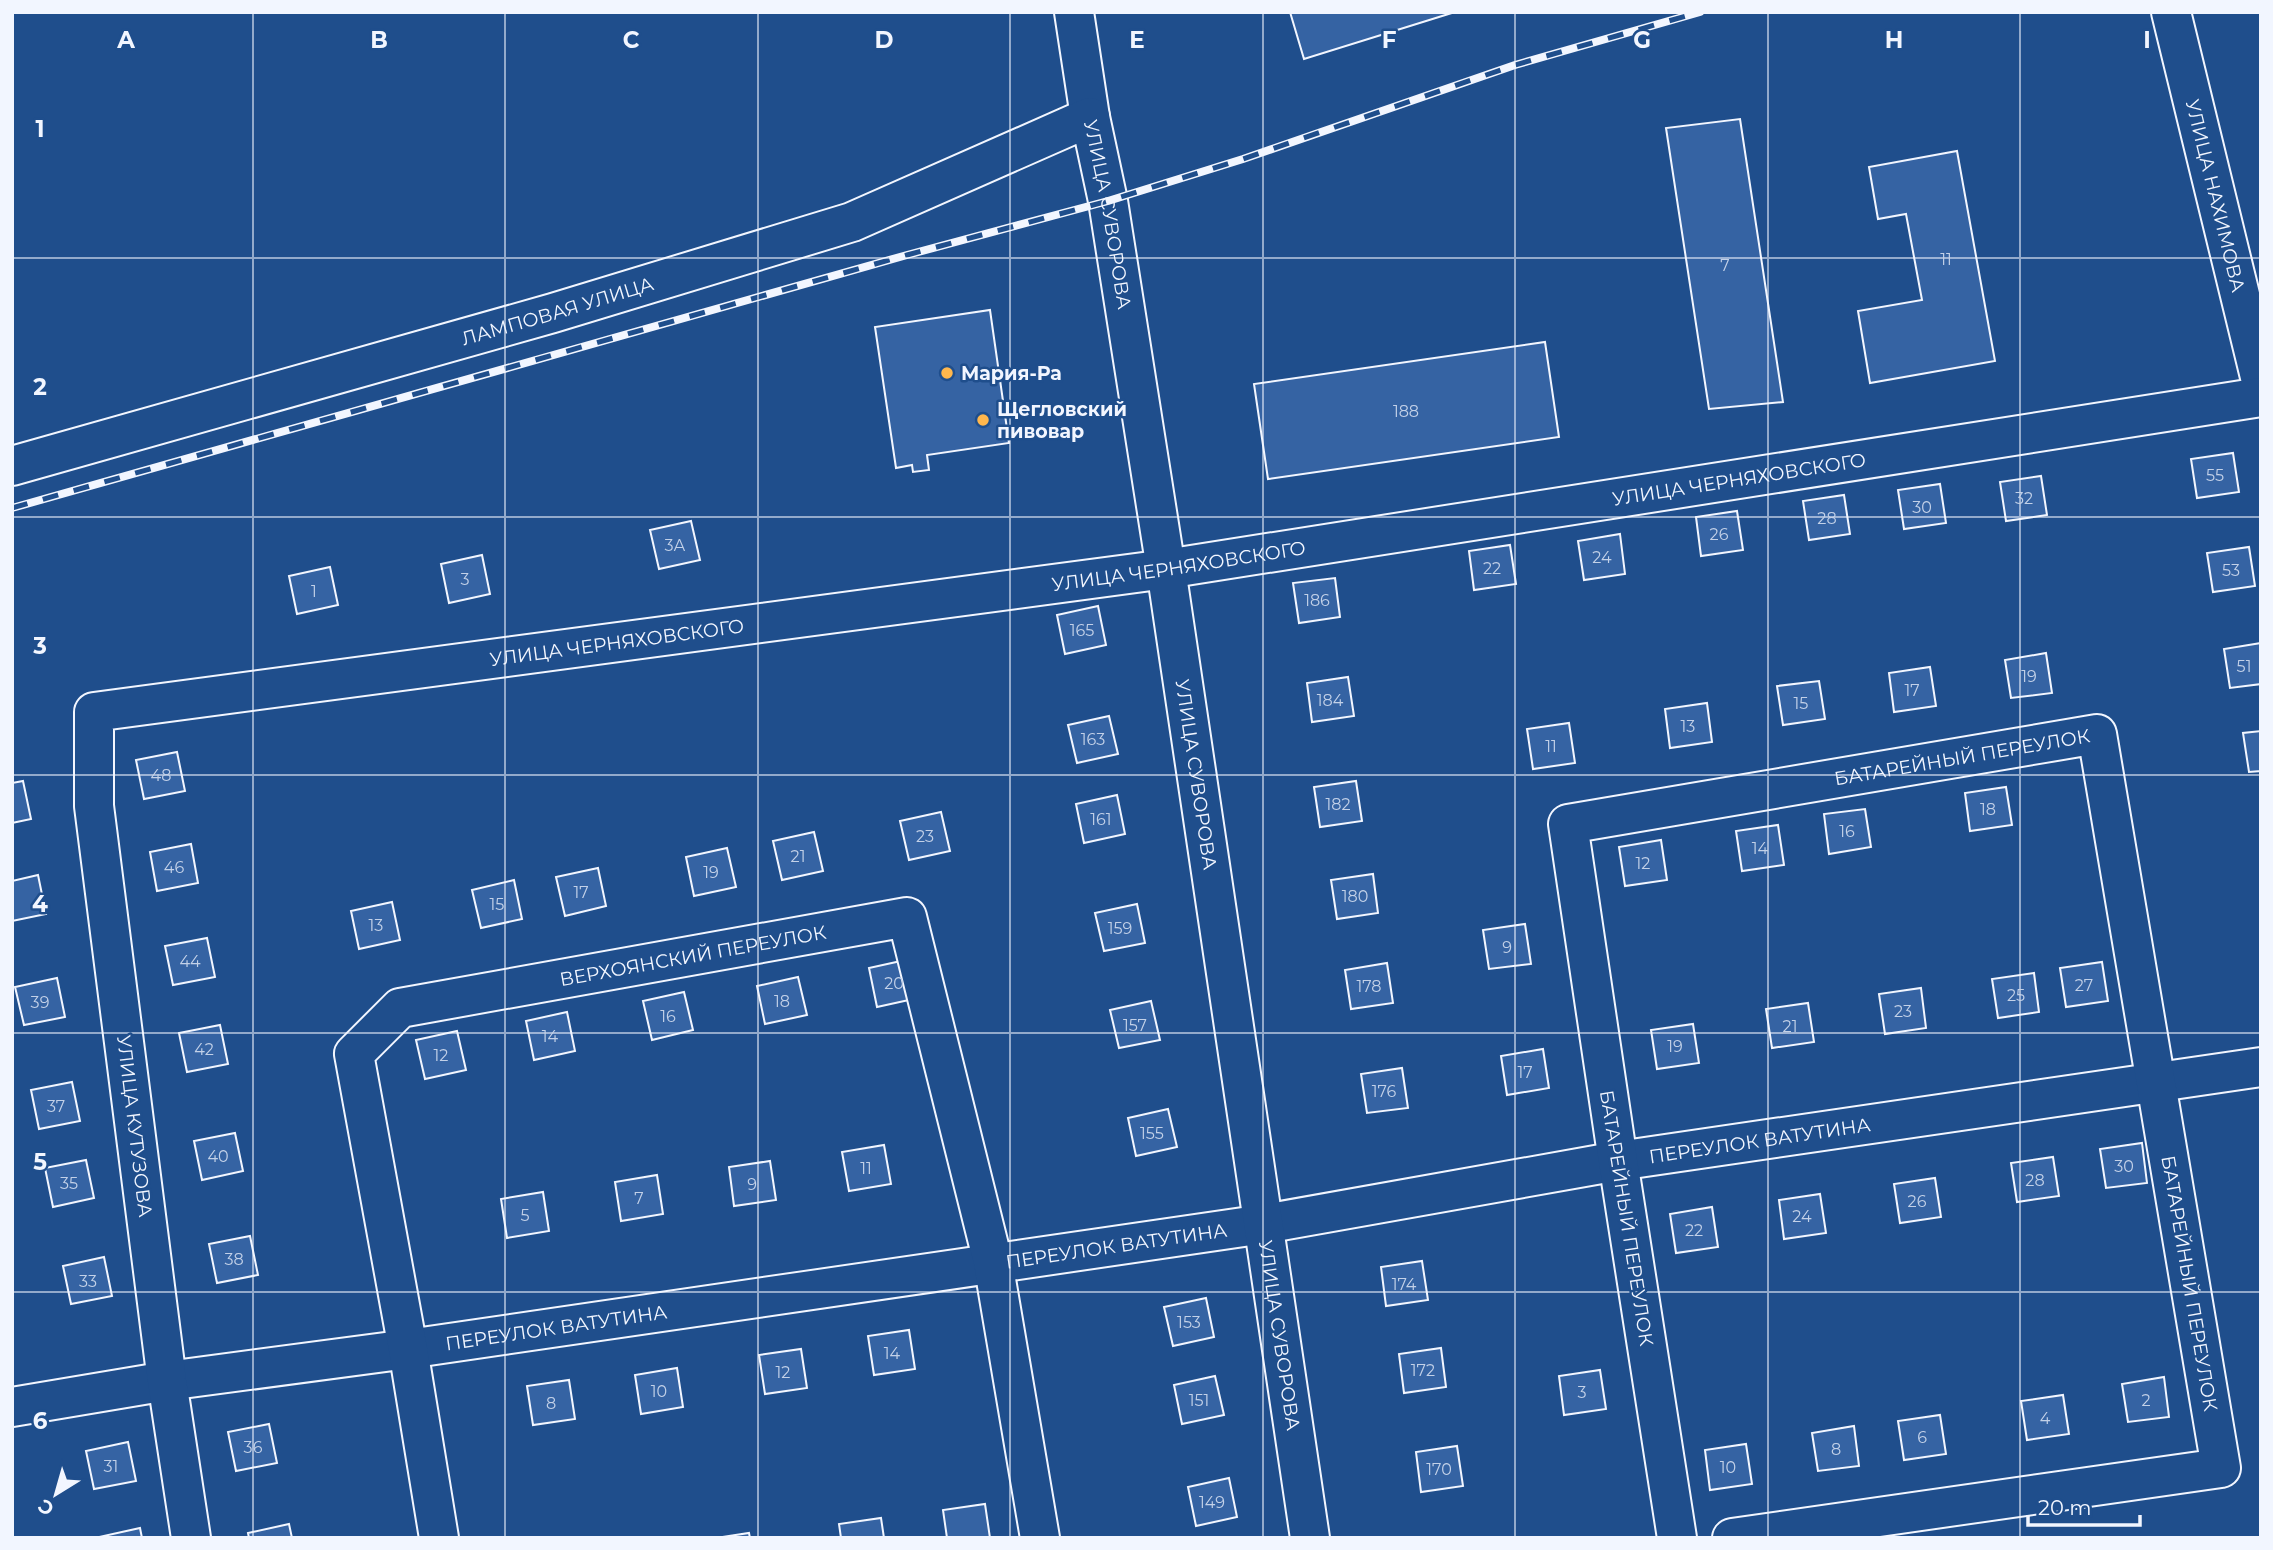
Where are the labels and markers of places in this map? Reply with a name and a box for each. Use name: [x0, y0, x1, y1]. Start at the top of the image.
place label: Мария-Ра: [961, 362, 1062, 385]
marker: Мария-Ра: [939, 365, 955, 381]
place label: Щегловский пивовар: [997, 398, 1127, 443]
marker: Щегловский пивовар: [975, 412, 991, 428]

